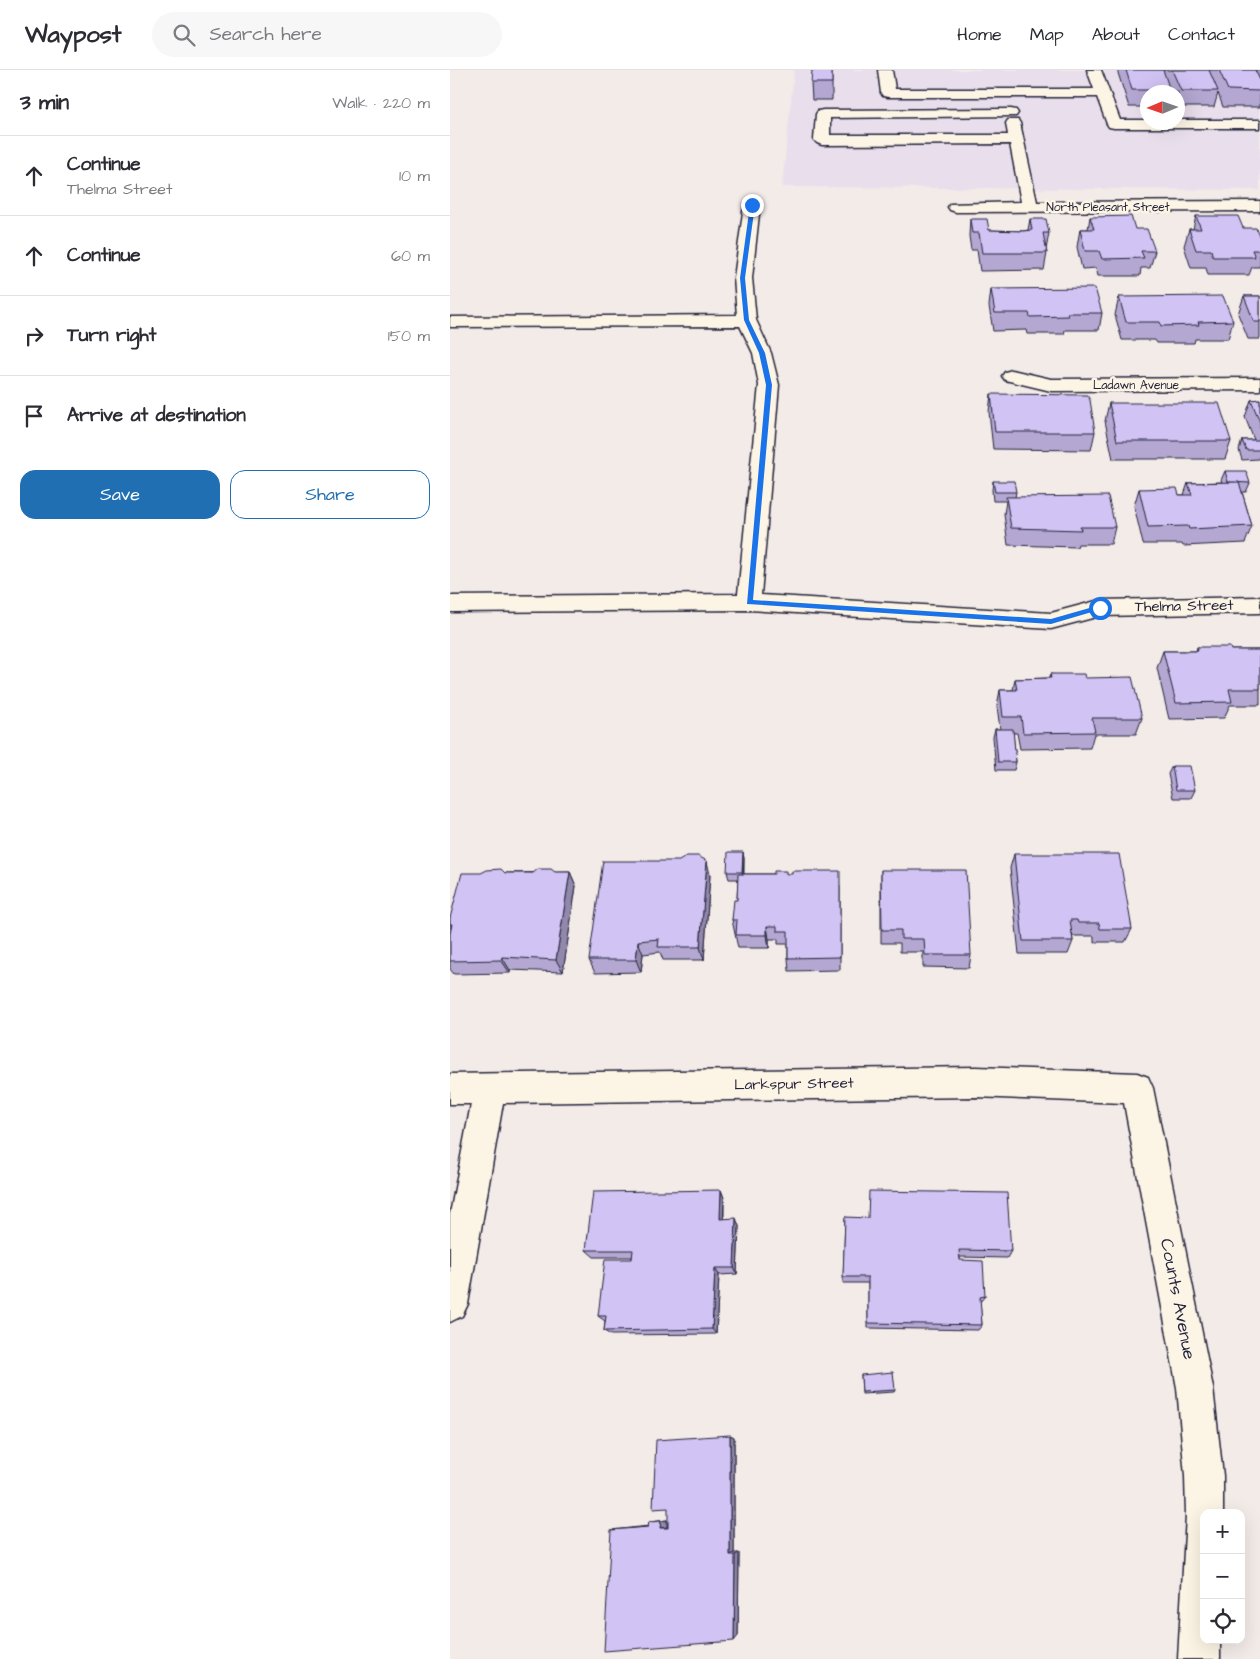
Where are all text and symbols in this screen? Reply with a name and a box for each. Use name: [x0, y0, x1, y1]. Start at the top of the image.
search box: [152, 12, 502, 57]
text: Waypost: [25, 18, 122, 52]
icon: search: [170, 21, 198, 49]
text: Search here: [210, 21, 322, 48]
text: Home: [957, 22, 1002, 47]
text: Map: [1030, 22, 1064, 47]
text: About: [1092, 22, 1140, 47]
text: Contact: [1168, 22, 1235, 47]
north arrow: [1140, 85, 1185, 130]
text: 3 min: [20, 88, 69, 117]
text: Walk · 220 m: [332, 92, 430, 114]
text: Continue: [67, 151, 141, 178]
icon: ahead: [20, 162, 48, 190]
text: 10 m: [399, 165, 430, 187]
text: Thelma Street: [67, 178, 172, 200]
route end: [741, 194, 764, 217]
street label: North Pleasant Street: [1046, 199, 1170, 216]
icon: ahead: [20, 242, 48, 270]
text: Continue: [67, 242, 141, 269]
text: 60 m: [391, 245, 430, 267]
icon: right: [20, 322, 48, 350]
text: Turn right: [67, 322, 156, 349]
text: 150 m: [388, 325, 430, 347]
street label: Ladawn Avenue: [1093, 377, 1180, 394]
icon: arrive: [20, 402, 48, 430]
text: Arrive at destination: [67, 402, 246, 429]
button: Save: [20, 470, 220, 519]
button: Share: [230, 470, 430, 519]
street label: Thelma Street: [1134, 595, 1234, 617]
route start: [1089, 597, 1112, 620]
street label: Larkspur Street: [734, 1072, 854, 1096]
street label: Counts Avenue: [1154, 1236, 1202, 1362]
map controls: [1200, 1509, 1245, 1644]
button: +: [1200, 1509, 1245, 1554]
button: −: [1200, 1554, 1245, 1599]
button: locate: [1200, 1599, 1245, 1644]

